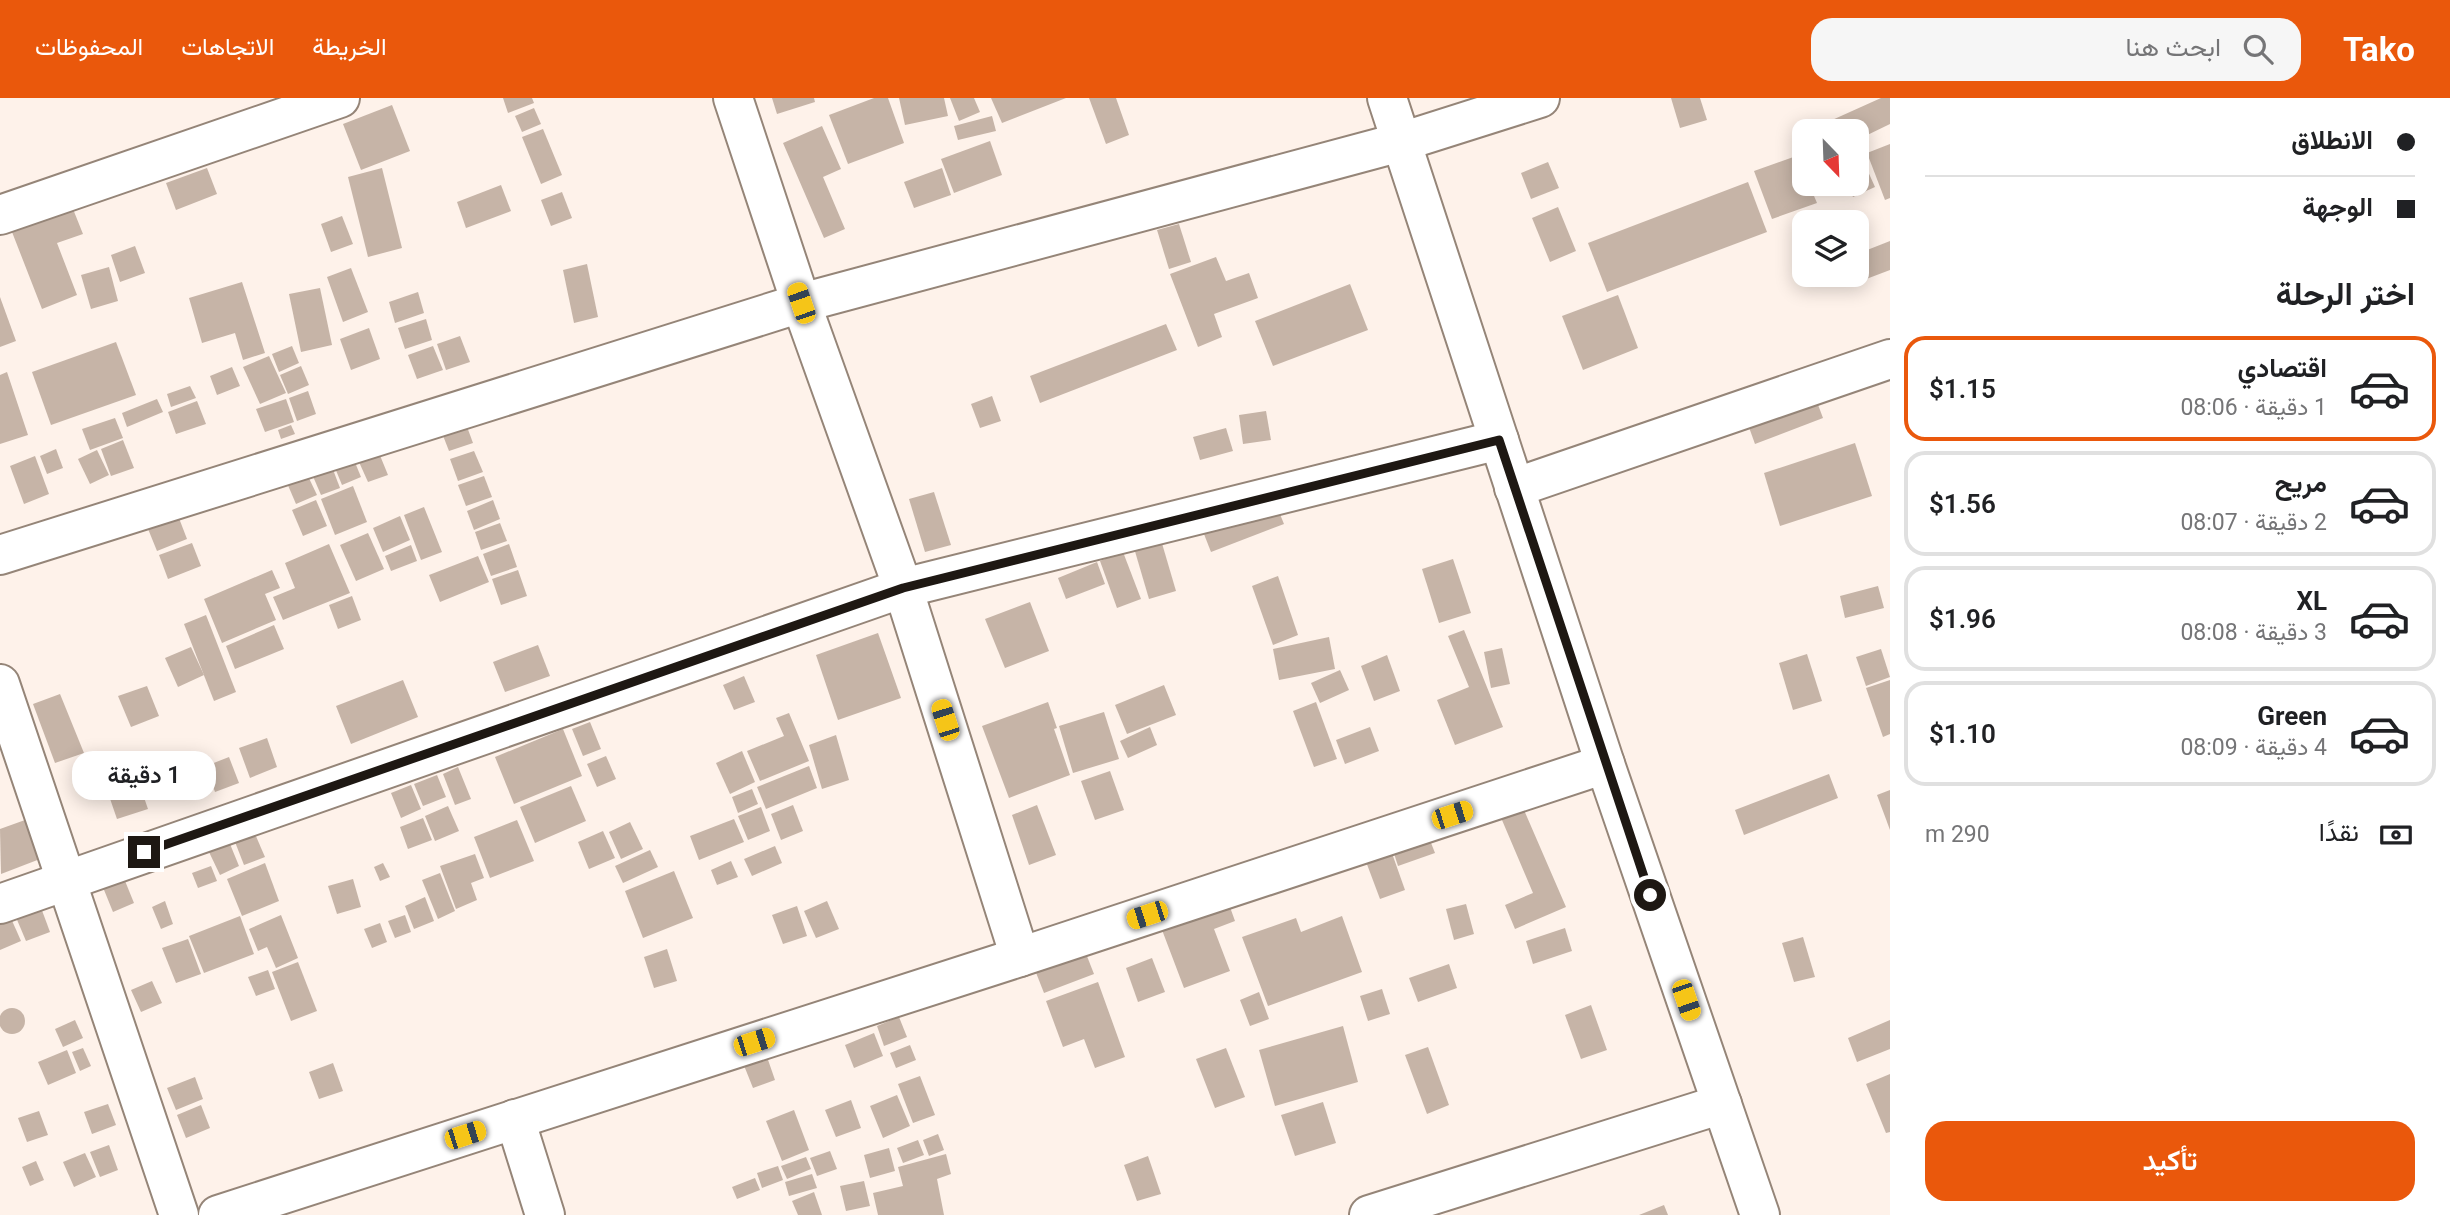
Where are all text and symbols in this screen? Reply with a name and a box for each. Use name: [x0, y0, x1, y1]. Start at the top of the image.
search box: [1811, 18, 2301, 81]
icon: search: [2239, 30, 2277, 68]
text: Tako: [2343, 30, 2415, 69]
text: ابحث هنا: [2125, 32, 2221, 62]
text: المحفوظات: [35, 33, 143, 61]
text: الاتجاهات: [181, 33, 274, 61]
text: الخريطة: [312, 33, 387, 61]
north arrow: [1792, 119, 1869, 196]
map controls: [1792, 119, 1869, 287]
text: الانطلاق: [2291, 125, 2373, 155]
text: الوجهة: [2302, 192, 2373, 222]
button: layers: [1792, 210, 1869, 287]
text: اختر الرحلة: [2276, 275, 2415, 313]
car: [785, 280, 818, 326]
text: اقتصادي: [2238, 353, 2327, 383]
icon: car: [2348, 357, 2411, 420]
text: $1.15: [1929, 374, 1996, 404]
text: 1 دقيقة · 08:06: [2180, 394, 2327, 421]
text: مريح: [2275, 468, 2327, 498]
icon: car: [2348, 472, 2411, 535]
text: $1.56: [1929, 489, 1996, 519]
text: 2 دقيقة · 08:07: [2180, 509, 2327, 536]
text: XL: [2296, 586, 2327, 616]
icon: car: [2348, 587, 2411, 650]
text: $1.96: [1929, 604, 1996, 634]
text: 3 دقيقة · 08:08: [2180, 619, 2327, 646]
car: [929, 697, 962, 743]
text: Green: [2257, 701, 2327, 731]
icon: car: [2348, 702, 2411, 765]
text: $1.10: [1929, 719, 1996, 749]
text: 4 دقيقة · 08:09: [2180, 734, 2327, 761]
callout: 1 دقيقة: [72, 750, 216, 800]
text: 1 دقيقة: [108, 762, 180, 789]
car: [1429, 799, 1476, 831]
icon: cash: [2377, 816, 2415, 854]
text: نقدًا: [2319, 817, 2359, 847]
text: 290 m: [1925, 821, 1990, 848]
route end: [128, 836, 160, 868]
route start: [1634, 879, 1666, 911]
car: [1124, 899, 1171, 931]
car: [1670, 977, 1703, 1023]
car: [731, 1026, 778, 1058]
car: [442, 1119, 489, 1151]
button: تأكيد: [1925, 1121, 2415, 1201]

